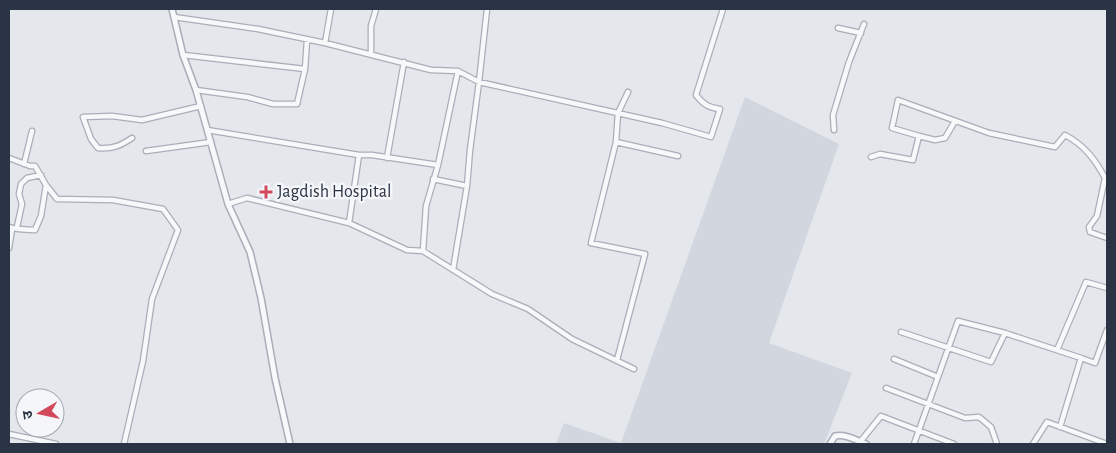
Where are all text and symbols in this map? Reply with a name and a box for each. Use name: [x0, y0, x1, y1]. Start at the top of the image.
place label: Jagdish Hospital: [277, 183, 391, 201]
marker: Jagdish Hospital: [259, 185, 273, 199]
north arrow: [15, 388, 65, 438]
text: उ: [20, 409, 36, 420]

